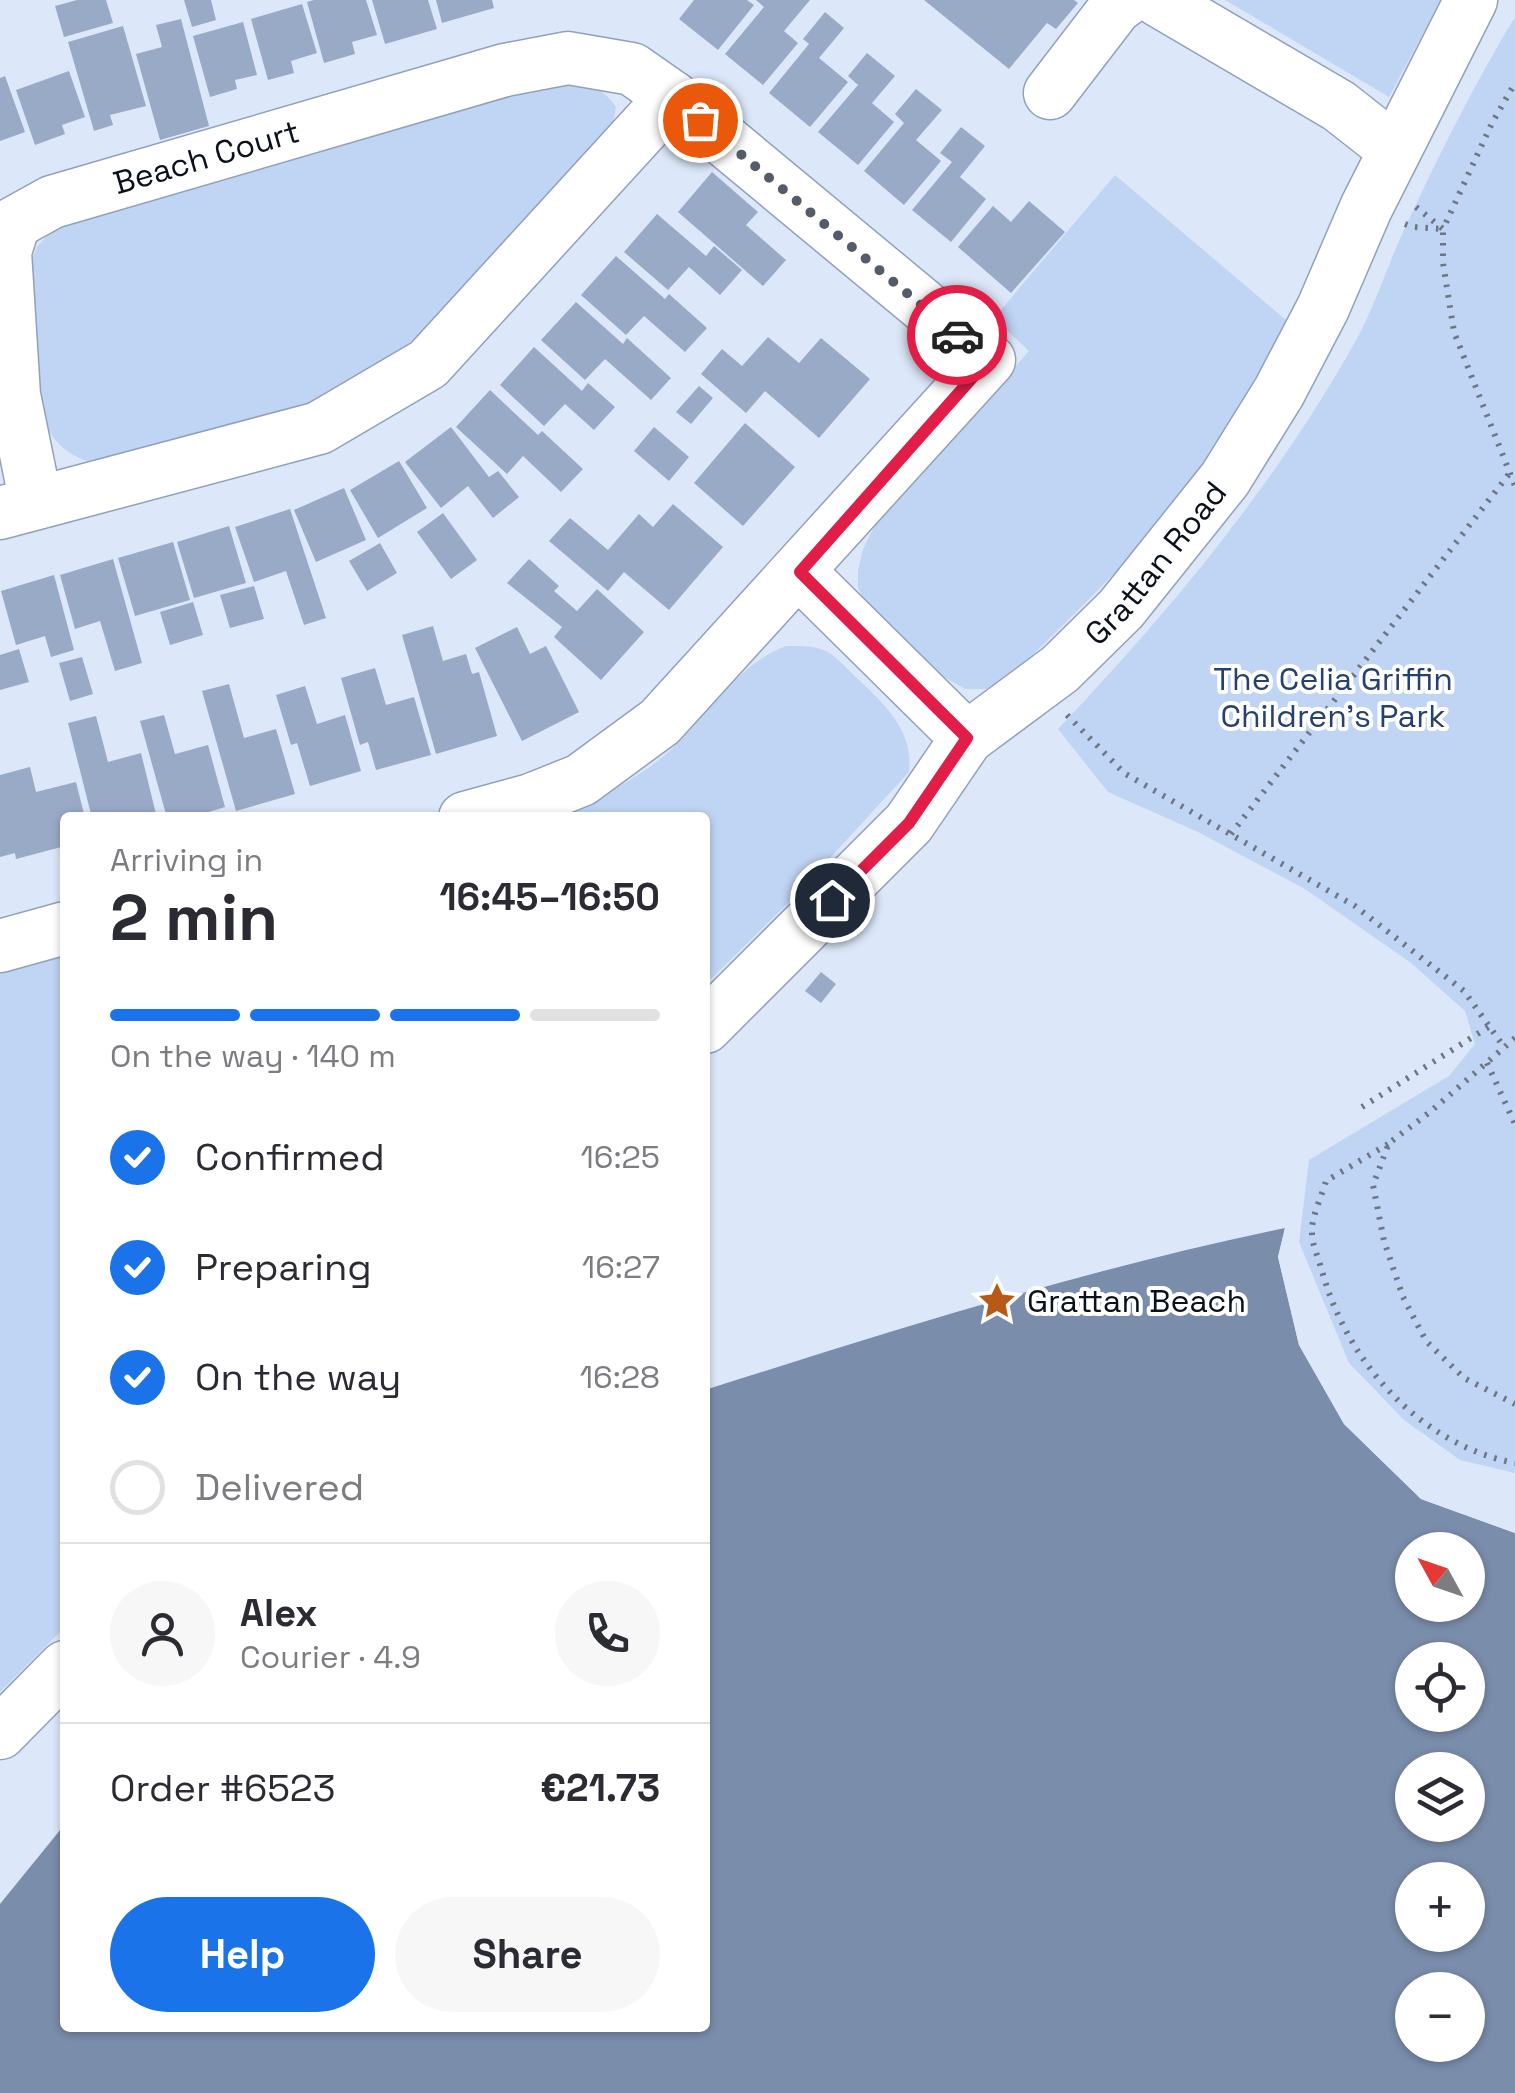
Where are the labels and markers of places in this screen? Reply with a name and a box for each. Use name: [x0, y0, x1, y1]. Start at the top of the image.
pin: [658, 78, 743, 163]
pin: [790, 858, 875, 943]
place icon: Grattan Beach: [976, 1280, 1018, 1322]
place label: Grattan Beach: [1027, 1281, 1246, 1321]

